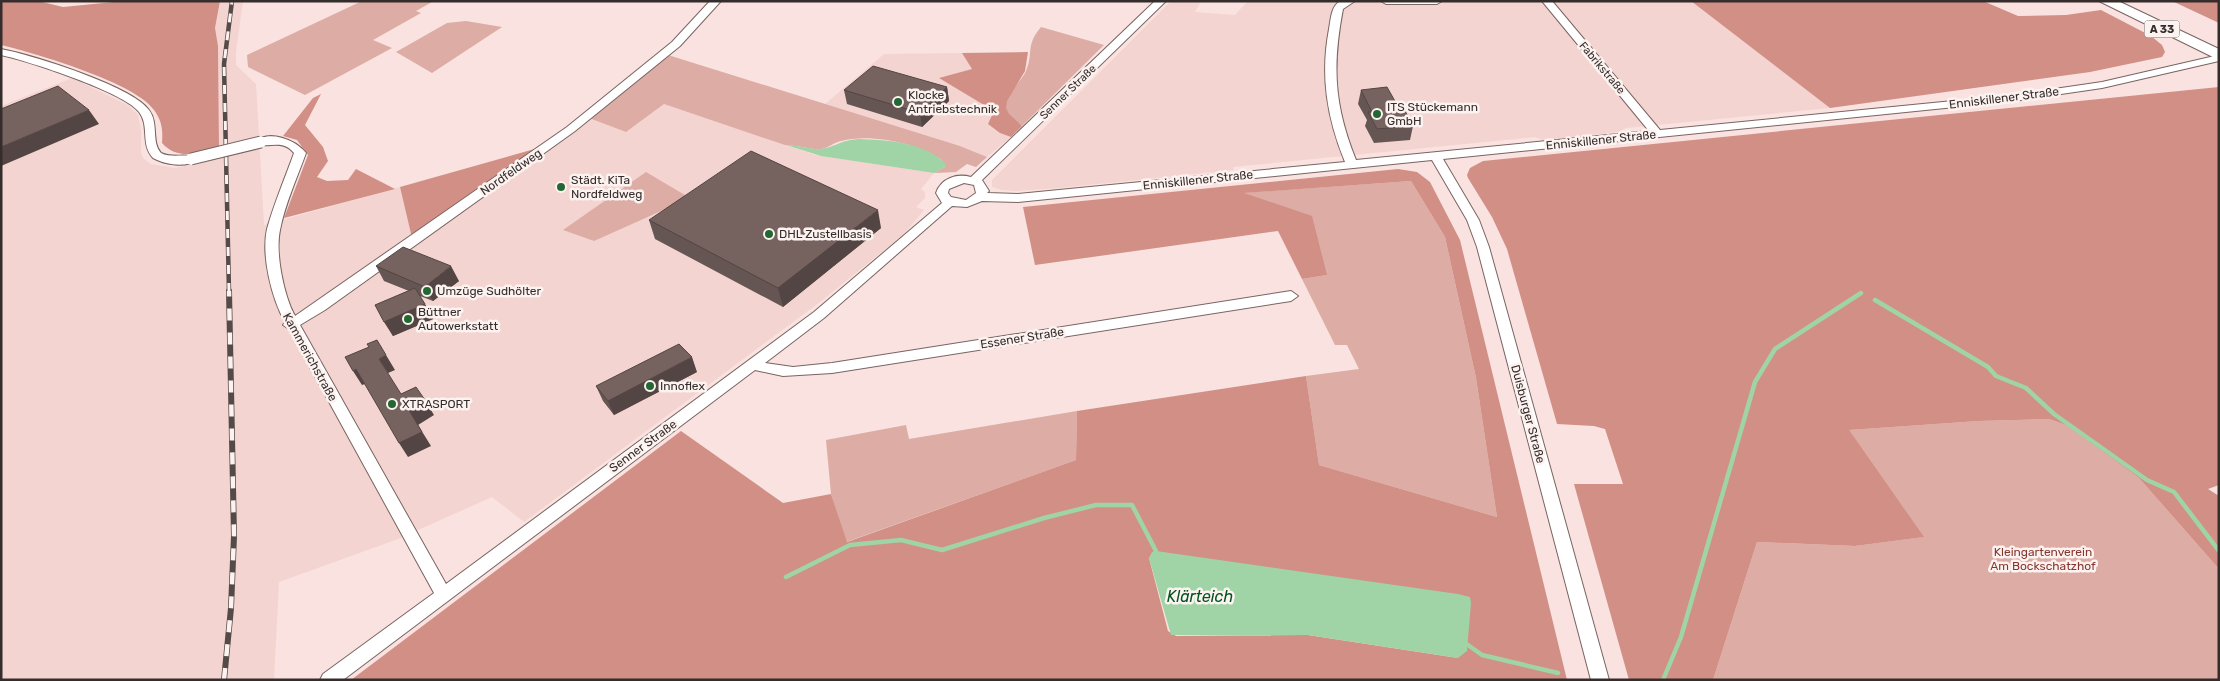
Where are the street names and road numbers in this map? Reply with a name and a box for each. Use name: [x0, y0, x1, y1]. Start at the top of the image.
road number: A 33: [2144, 20, 2180, 38]
street label: Fabrikstraße: [1577, 39, 1627, 97]
street label: Senner Straße: [1037, 62, 1099, 122]
street label: Enniskillener Straße: [1948, 84, 2060, 112]
street label: Enniskillener Straße: [1545, 127, 1657, 153]
street label: Nordfeldweg: [478, 146, 544, 198]
street label: Enniskillener Straße: [1142, 167, 1254, 193]
street label: Kammerichstraße: [280, 310, 340, 404]
street label: Essener Straße: [979, 324, 1065, 352]
street label: Duisburger Straße: [1508, 363, 1548, 465]
street label: Senner Straße: [607, 417, 680, 475]

